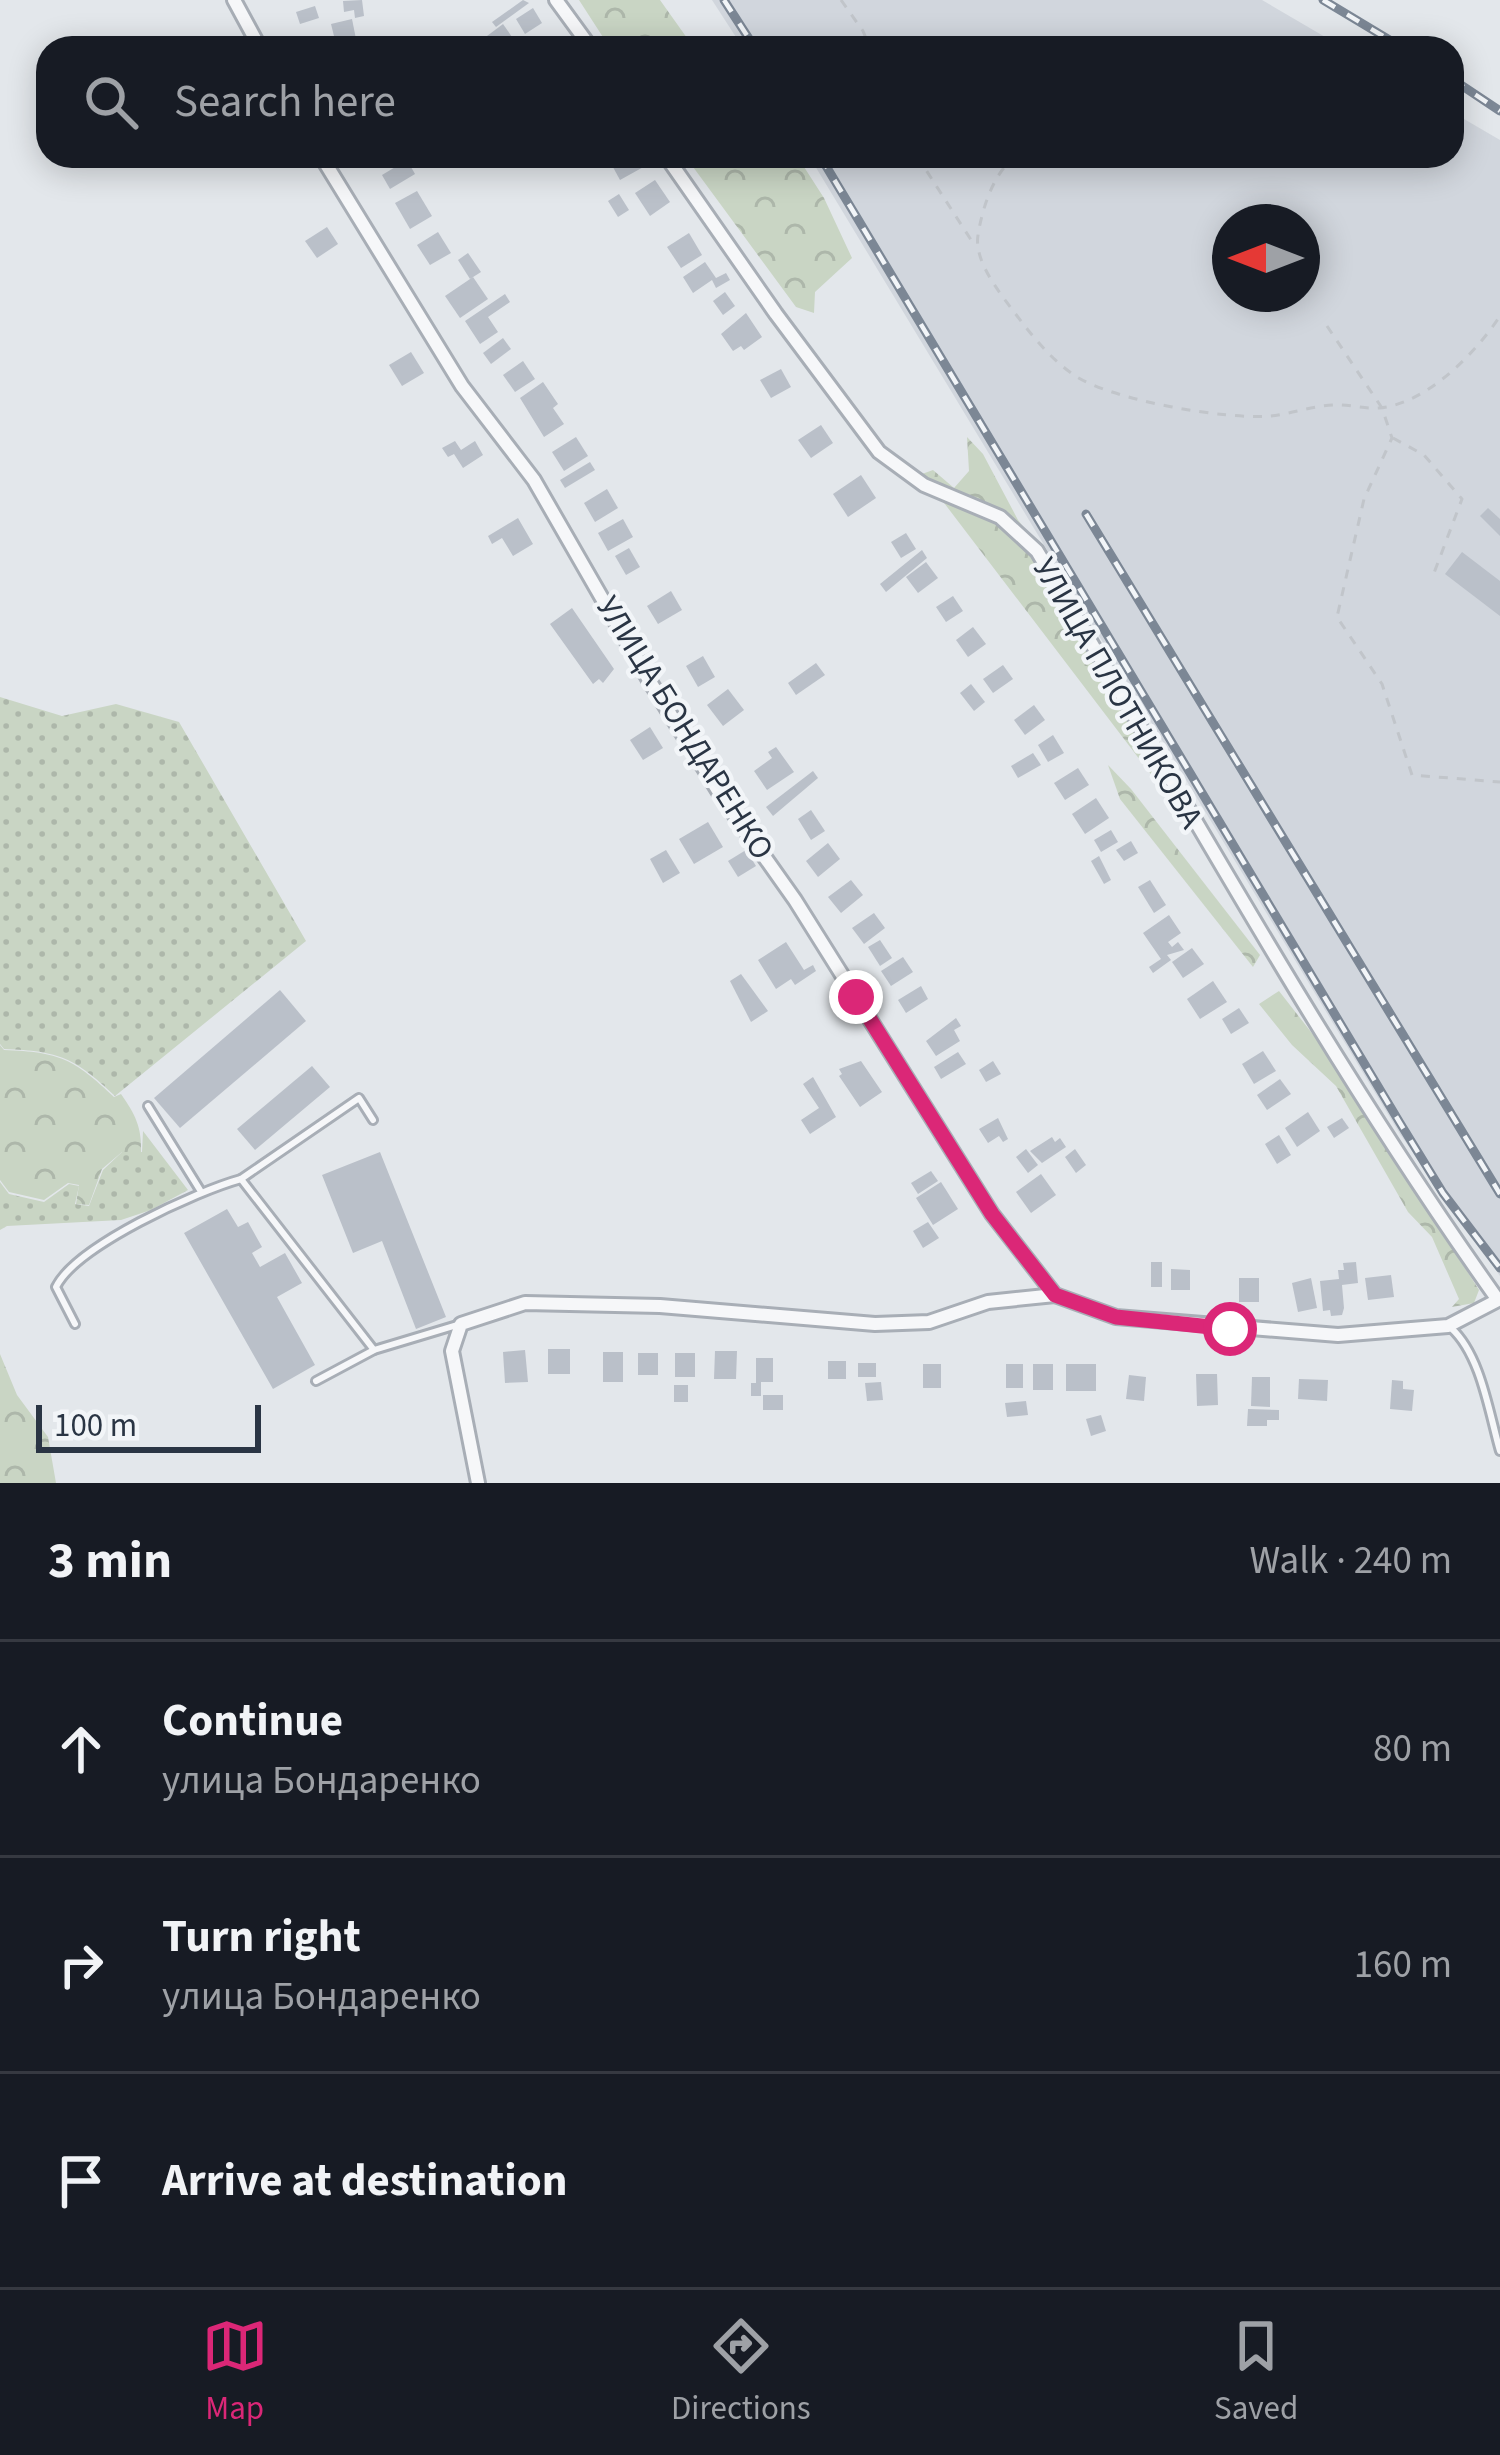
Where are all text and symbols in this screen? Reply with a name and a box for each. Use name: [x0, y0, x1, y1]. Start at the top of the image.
search box: [36, 36, 1464, 168]
icon: search: [78, 69, 144, 135]
text: Search here: [174, 70, 396, 134]
north arrow: [1212, 204, 1320, 312]
street label: УЛИЦА ПЛОТНИКОВА: [1021, 549, 1215, 837]
street label: УЛИЦА БОНДАРЕНКО: [585, 587, 785, 869]
route end: [829, 970, 883, 1024]
route start: [1203, 1302, 1257, 1356]
scale bar: [36, 1399, 261, 1452]
text: 100 m: [54, 1402, 137, 1449]
text: 3 min: [48, 1525, 172, 1597]
text: Walk · 240 m: [1249, 1533, 1452, 1589]
text: Continue: [162, 1689, 343, 1753]
icon: ahead: [48, 1716, 114, 1782]
text: 80 m: [1373, 1721, 1452, 1777]
text: улица Бондаренко: [162, 1753, 481, 1809]
text: Turn right: [162, 1905, 361, 1969]
icon: right: [48, 1932, 114, 1998]
text: 160 m: [1354, 1937, 1452, 1993]
text: улица Бондаренко: [162, 1969, 481, 2025]
icon: arrive: [48, 2148, 114, 2214]
text: Arrive at destination: [162, 2149, 567, 2213]
tab: Map: [202, 2313, 268, 2432]
tab: Directions: [671, 2313, 811, 2432]
tab: Saved: [1214, 2313, 1298, 2432]

